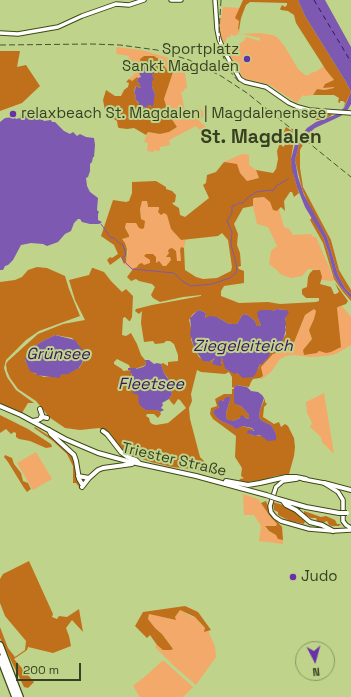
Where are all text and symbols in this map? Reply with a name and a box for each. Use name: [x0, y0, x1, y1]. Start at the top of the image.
place label: Sportplatz Sankt Magdalen: [122, 41, 239, 76]
marker: Sportplatz Sankt Magdalen: [242, 54, 252, 64]
place label: relaxbeach St. Magdalen | Magdalenensee: [21, 105, 326, 123]
marker: relaxbeach St. Magdalen | Magdalenensee: [8, 109, 18, 119]
district label: St. Magdalen: [200, 127, 322, 149]
water label: Ziegeleiteich: [193, 337, 293, 357]
water label: Grünsee: [26, 345, 90, 365]
water label: Fleetsee: [118, 375, 184, 395]
street label: Triester Straße: [120, 439, 228, 481]
place label: Judo: [301, 568, 338, 586]
marker: Judo: [288, 572, 298, 582]
north arrow: [295, 641, 335, 681]
scale bar: [18, 655, 83, 681]
text: 200 m: [23, 662, 59, 678]
text: N: [312, 665, 321, 679]

